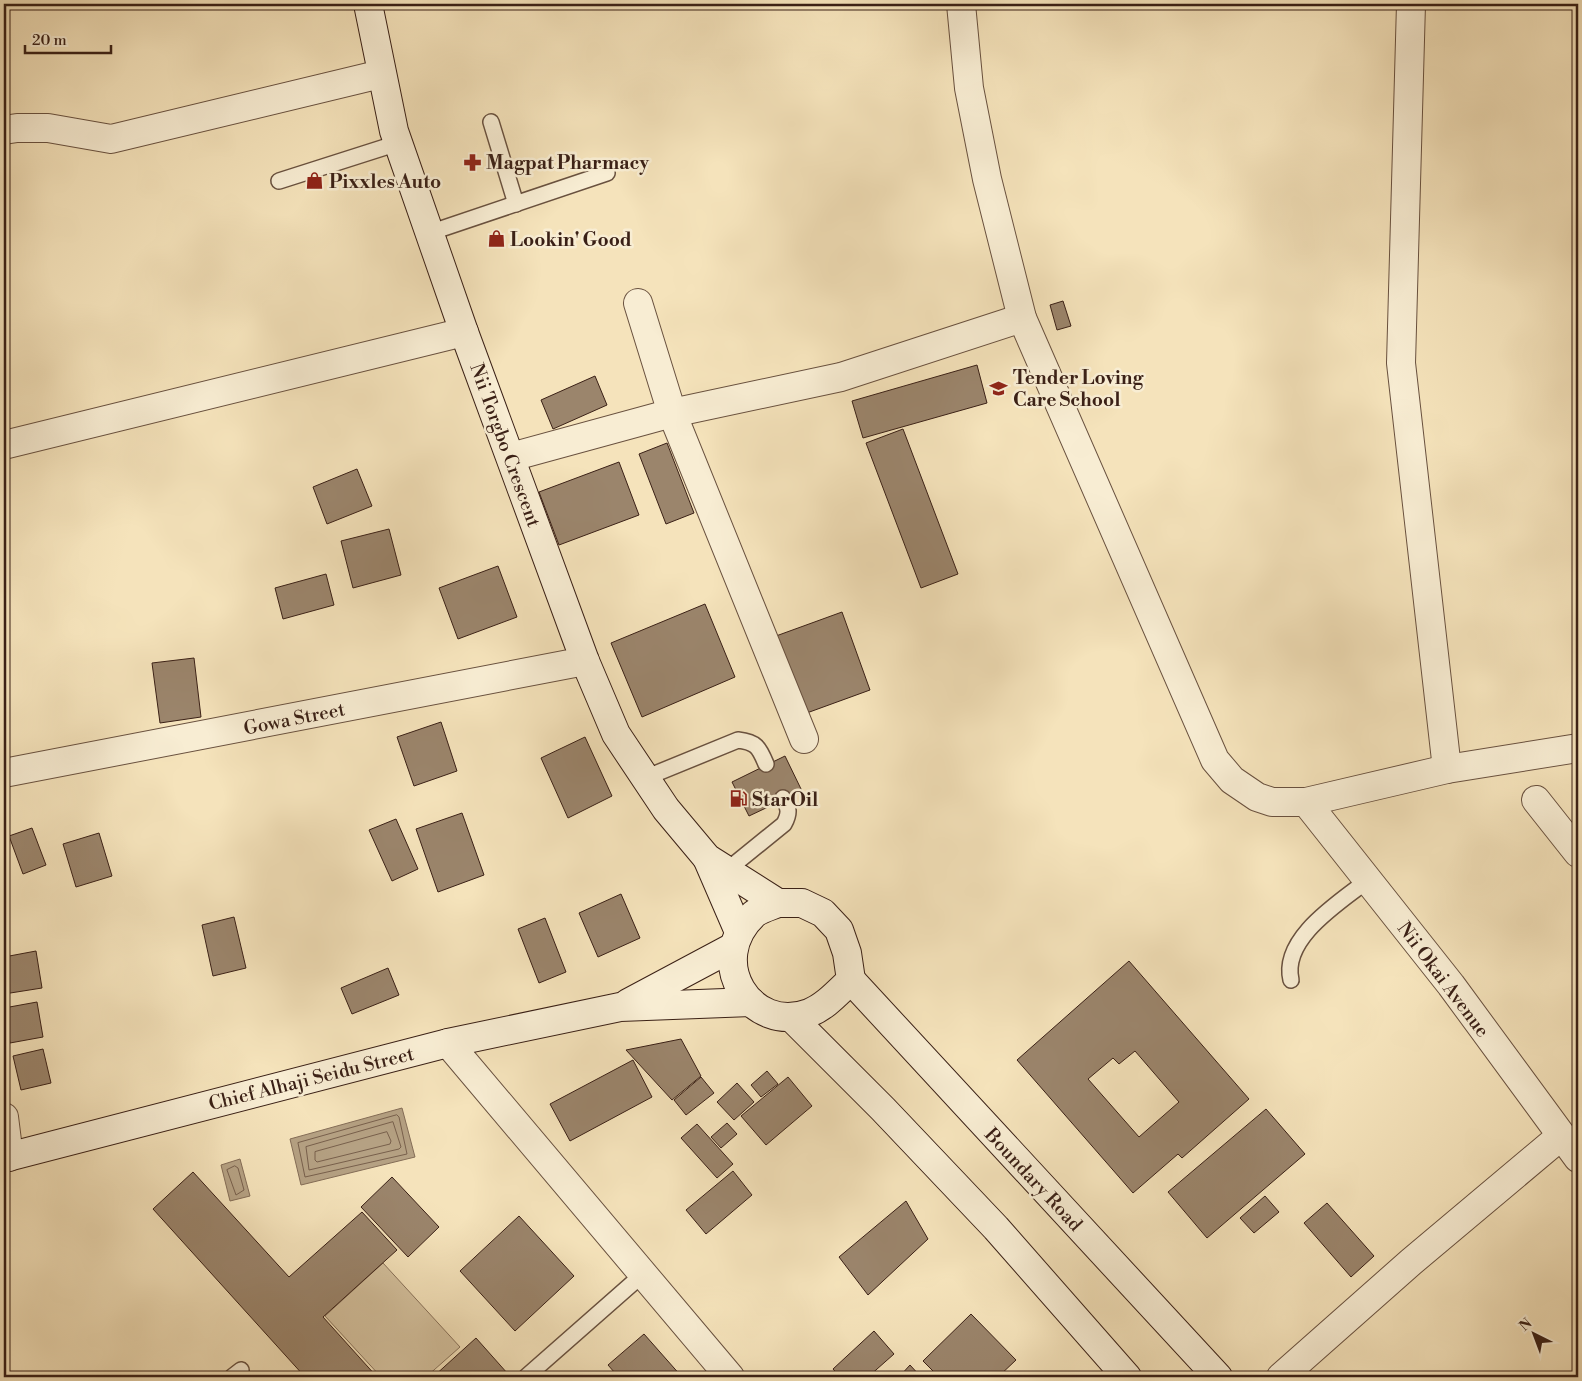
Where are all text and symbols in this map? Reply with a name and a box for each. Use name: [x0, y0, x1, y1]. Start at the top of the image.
scale bar: [25, 22, 111, 54]
text: 20 m: [32, 31, 67, 50]
place label: Magpat Pharmacy: [486, 151, 649, 175]
pharmacy icon: Magpat Pharmacy: [462, 152, 482, 172]
place label: Pixxles Auto: [329, 170, 441, 194]
shop icon: Pixxles Auto: [305, 171, 325, 191]
place label: Lookin' Good: [510, 228, 632, 252]
shop icon: Lookin' Good: [486, 229, 506, 249]
street label: Nii Torgbo Crescent: [464, 360, 546, 531]
place label: Tender Loving Care School: [1013, 366, 1144, 412]
school or university icon: Tender Loving Care School: [989, 378, 1009, 398]
street label: Gowa Street: [241, 697, 347, 741]
place label: StarOil: [752, 788, 818, 812]
fuel station icon: StarOil: [728, 789, 748, 809]
street label: Nii Okai Avenue: [1392, 917, 1494, 1042]
street label: Chief Alhaji Seidu Street: [206, 1042, 417, 1116]
street label: Boundary Road: [979, 1122, 1087, 1237]
north arrow: [1510, 1308, 1560, 1358]
text: N: [1516, 1315, 1536, 1335]

